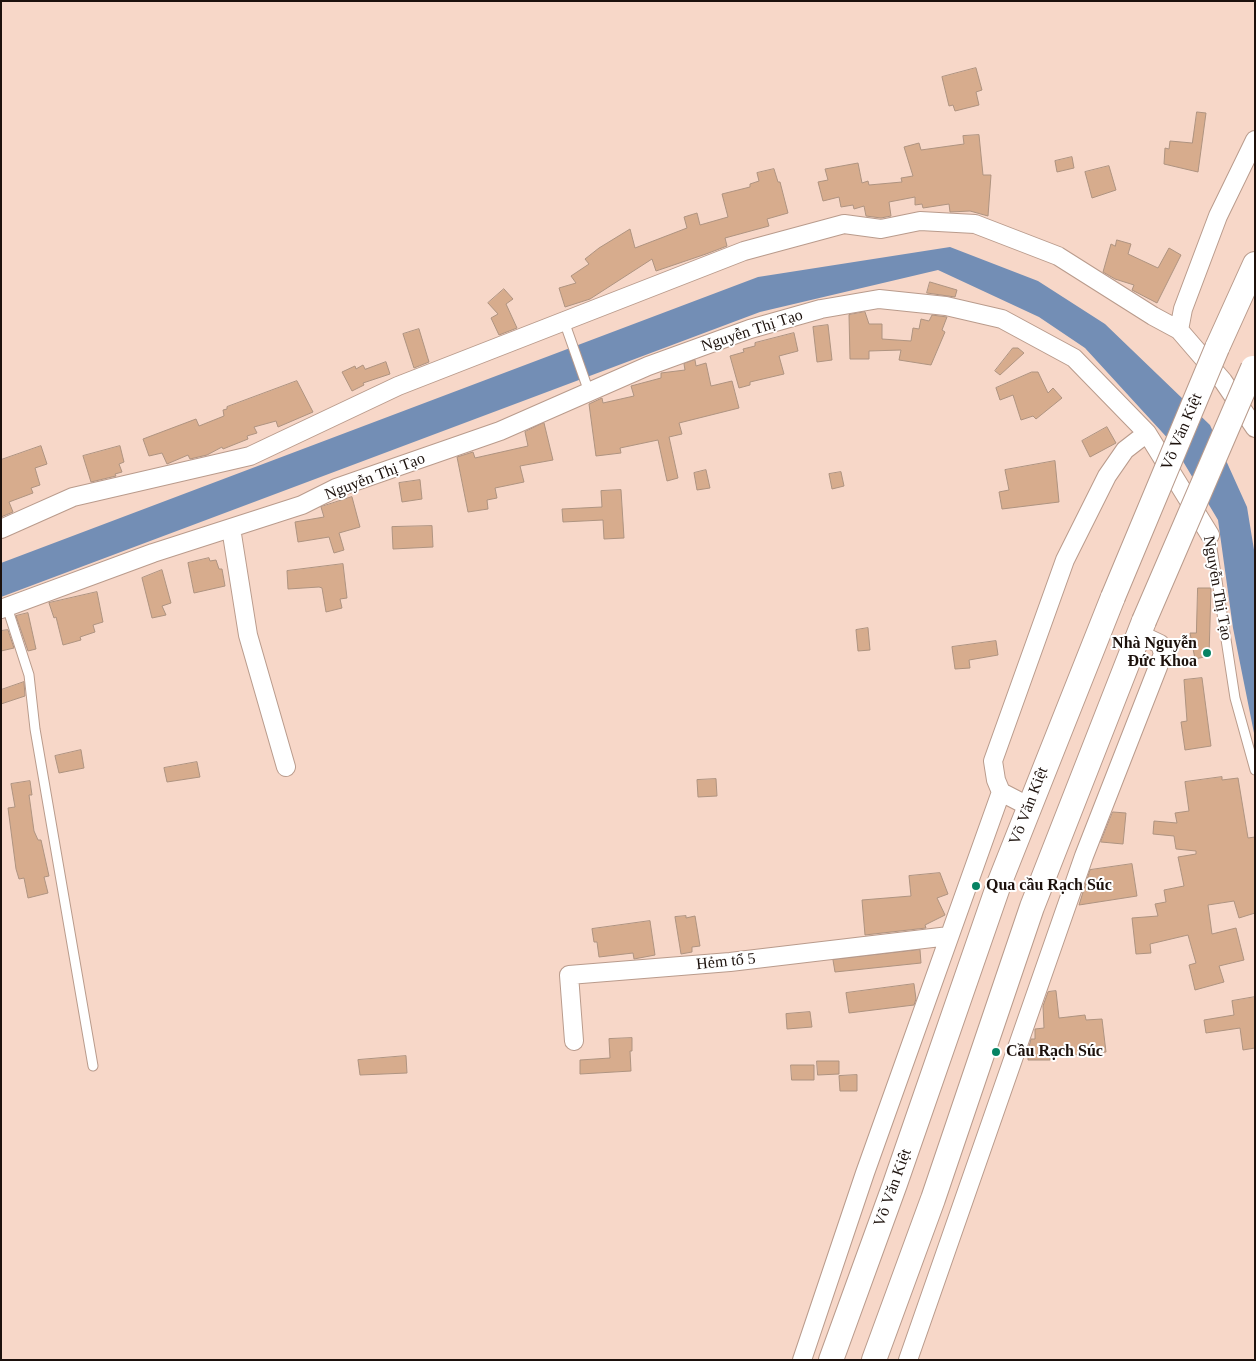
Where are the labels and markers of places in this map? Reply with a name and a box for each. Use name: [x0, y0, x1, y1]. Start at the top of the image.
place label: Nhà Nguyễn Đức Khoa: [1112, 634, 1197, 672]
marker: Nhà Nguyễn Đức Khoa: [1201, 647, 1213, 659]
place label: Qua cầu Rạch Súc: [986, 876, 1112, 896]
marker: Qua cầu Rạch Súc: [970, 880, 982, 892]
place label: Cầu Rạch Súc: [1006, 1042, 1103, 1062]
marker: Cầu Rạch Súc: [990, 1046, 1002, 1058]

